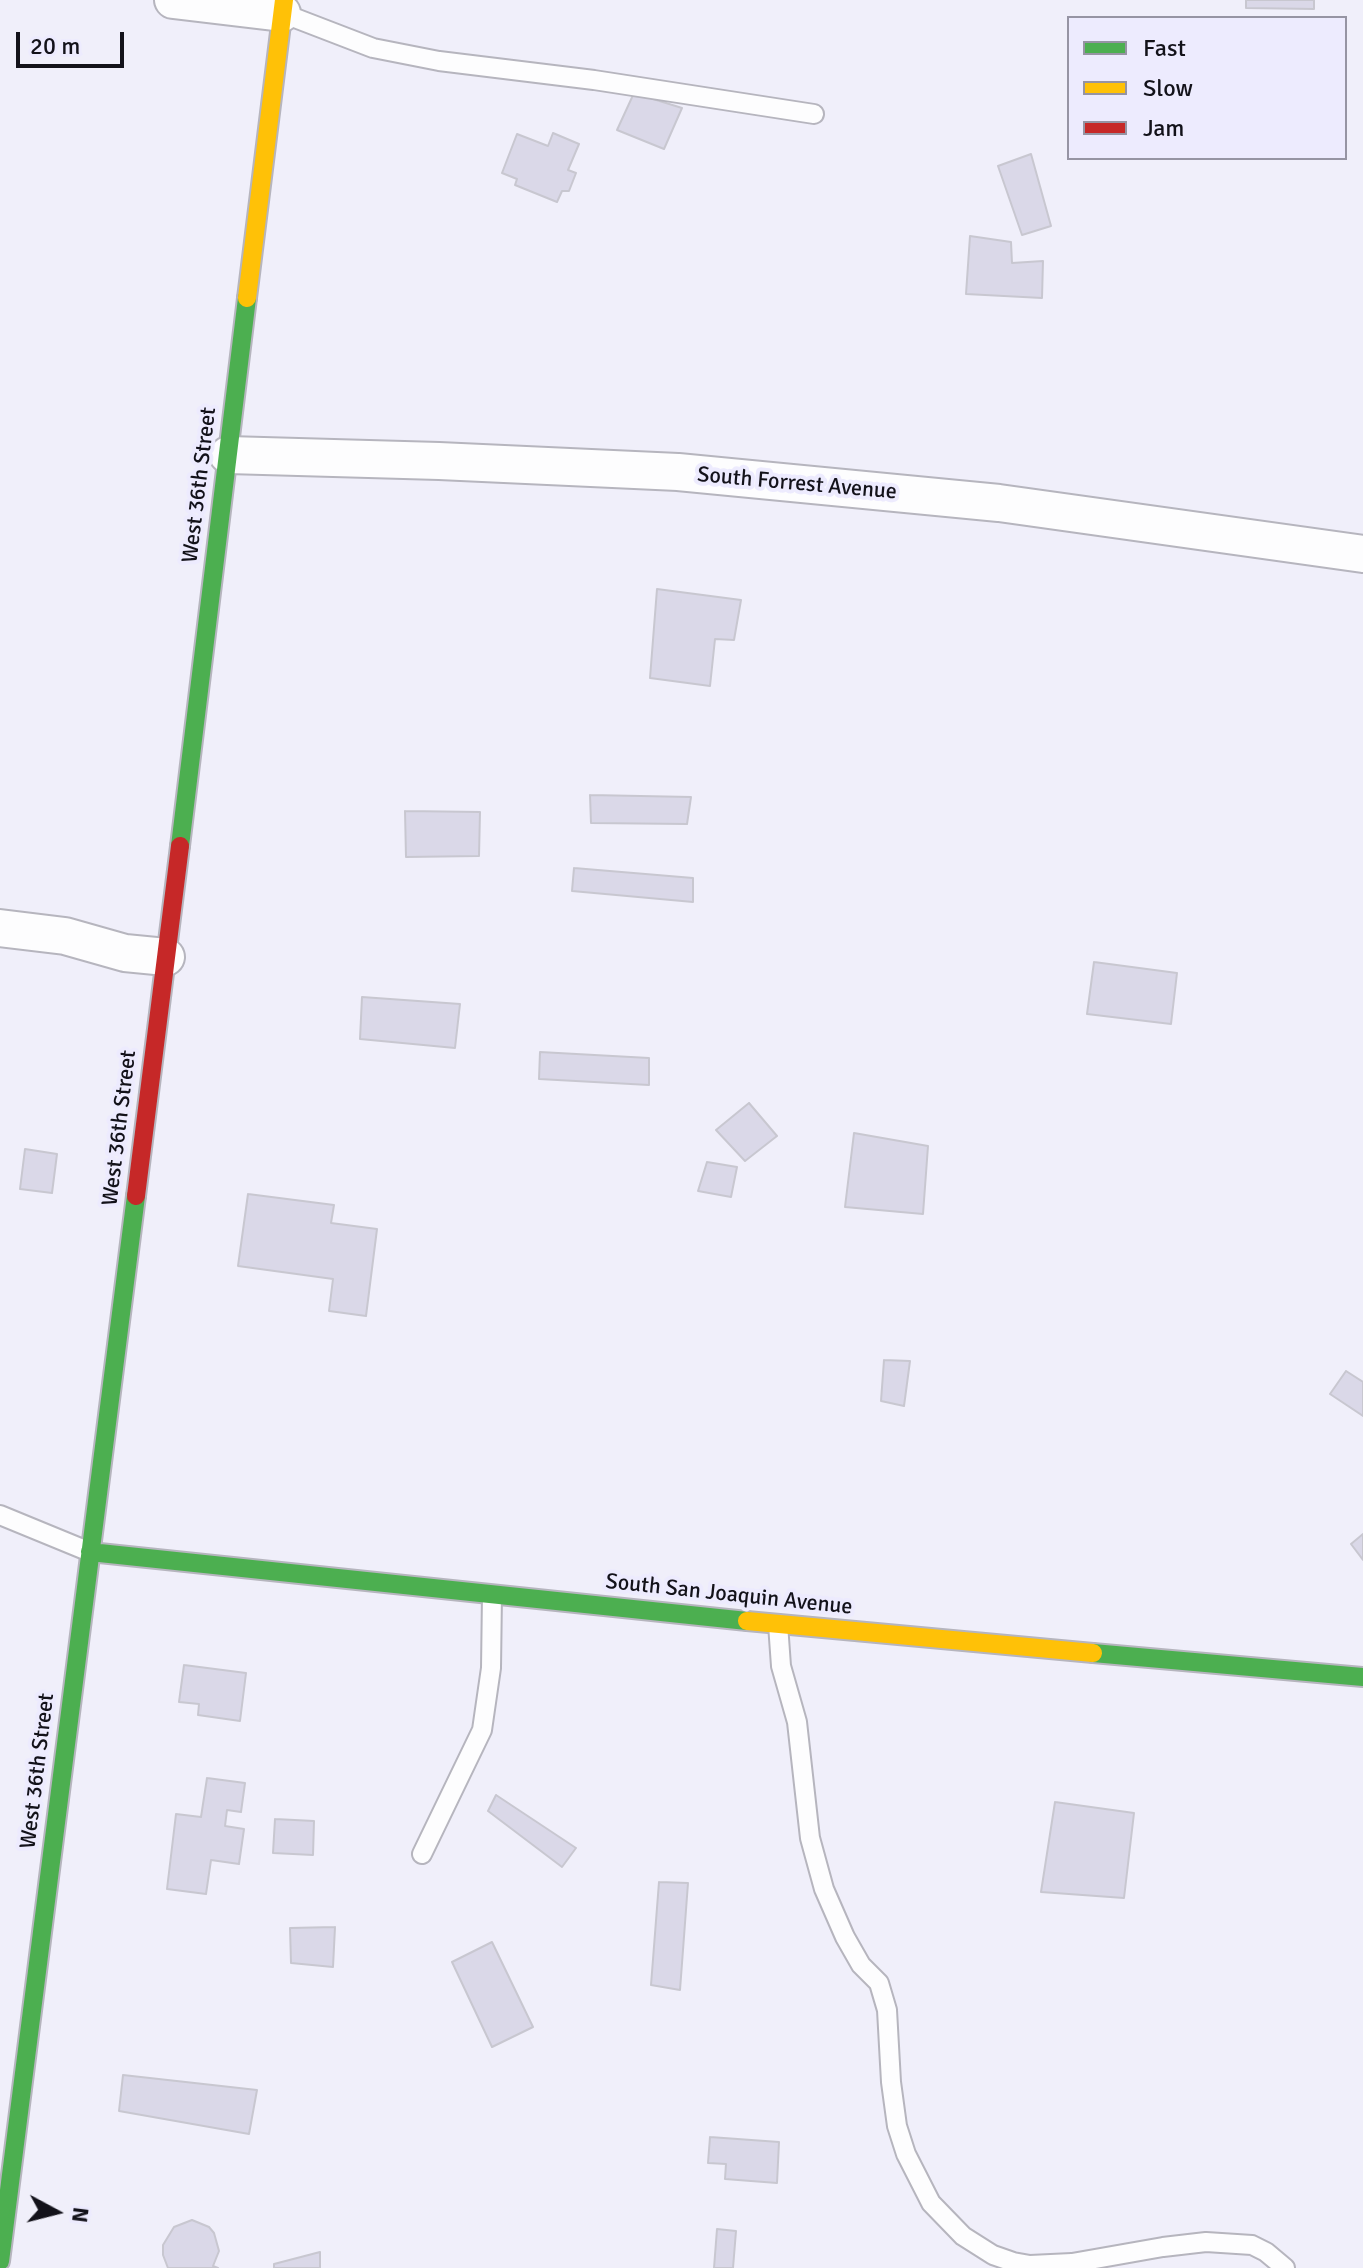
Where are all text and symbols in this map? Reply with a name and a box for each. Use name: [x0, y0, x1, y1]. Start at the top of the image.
scale bar: [20, 16, 128, 66]
legend: [1067, 16, 1347, 160]
text: 20 m: [30, 31, 80, 61]
text: Fast: [1143, 33, 1186, 63]
text: Slow: [1143, 73, 1193, 103]
text: Jam: [1143, 113, 1184, 143]
street label: West 36th Street: [177, 406, 223, 564]
street label: South Forrest Avenue: [696, 462, 898, 506]
street label: West 36th Street: [97, 1049, 143, 1207]
street label: South San Joaquin Avenue: [604, 1569, 854, 1621]
street label: West 36th Street: [15, 1692, 61, 1850]
north arrow: [16, 2172, 96, 2252]
text: N: [66, 2206, 95, 2224]

